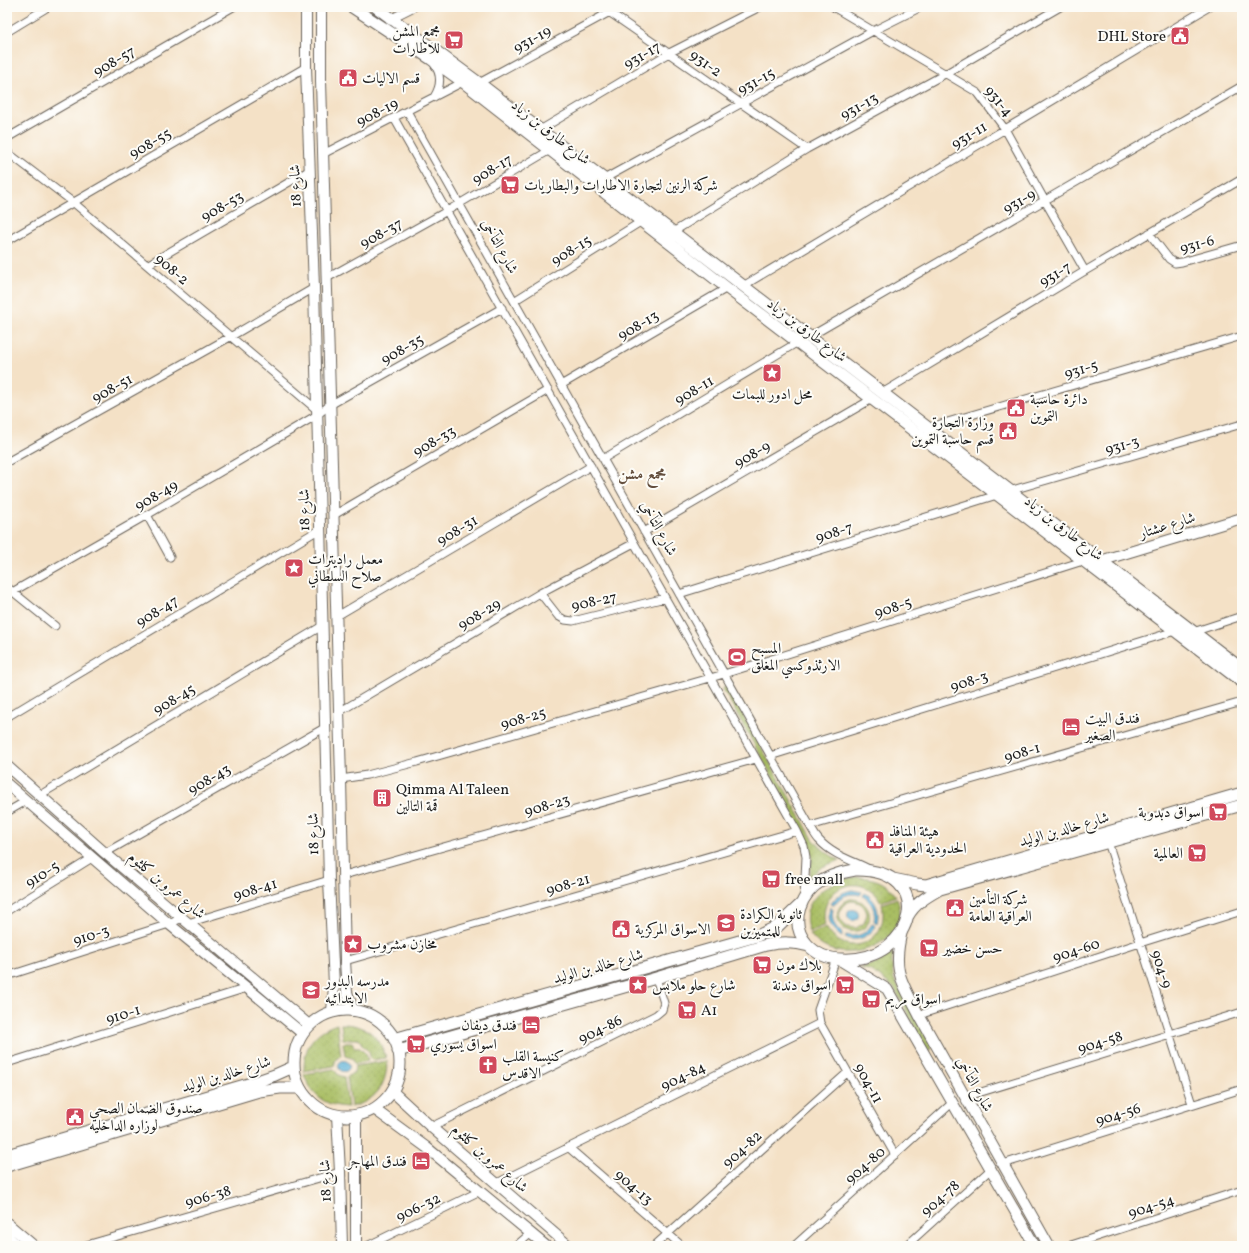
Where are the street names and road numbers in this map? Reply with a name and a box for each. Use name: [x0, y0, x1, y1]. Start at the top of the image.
street label: 931-19: [510, 21, 556, 59]
street label: 931-17: [620, 37, 665, 75]
street label: 908-57: [90, 42, 140, 83]
street label: 931-2: [685, 46, 725, 83]
street label: 931-15: [734, 63, 779, 101]
street label: 931-4: [979, 82, 1017, 122]
street label: 931-13: [837, 88, 882, 126]
street label: 908-19: [353, 94, 403, 133]
street label: شارع طارق بن زياد: [505, 96, 594, 172]
street label: 931-11: [948, 117, 992, 155]
street label: 908-55: [126, 124, 176, 165]
street label: 908-17: [468, 150, 517, 191]
street label: شارع 18: [285, 164, 309, 208]
street label: 931-9: [1000, 184, 1040, 220]
street label: 908-53: [198, 187, 248, 228]
street label: 908-37: [357, 214, 407, 255]
street label: شارع التآخي: [474, 215, 522, 278]
street label: 908-15: [548, 231, 596, 272]
street label: 931-6: [1178, 231, 1217, 260]
street label: 908-2: [149, 249, 193, 291]
street label: 931-7: [1036, 257, 1076, 293]
street label: شارع طارق بن زياد: [761, 294, 850, 369]
street label: 908-13: [614, 306, 663, 347]
street label: 908-35: [378, 330, 428, 371]
street label: 931-5: [1062, 356, 1101, 385]
street label: 908-51: [88, 369, 137, 409]
street label: 908-11: [671, 371, 718, 411]
street label: 908-33: [409, 422, 460, 463]
street label: 931-3: [1103, 432, 1142, 461]
street label: 908-9: [731, 436, 775, 474]
street label: 908-49: [131, 475, 182, 517]
street label: شارع 18: [295, 489, 317, 531]
street label: شارع طارق بن زياد: [1018, 492, 1107, 568]
street label: شارع التآخي: [633, 497, 681, 560]
street label: شارع عشتار: [1135, 508, 1198, 546]
street label: 908-31: [433, 511, 482, 552]
street label: 908-7: [813, 518, 856, 549]
street label: 908-27: [570, 587, 619, 618]
street label: 908-47: [132, 591, 183, 633]
street label: 908-5: [872, 593, 915, 624]
street label: 908-29: [454, 594, 505, 636]
street label: 908-3: [948, 667, 991, 698]
street label: 908-45: [150, 679, 200, 721]
street label: 908-25: [498, 703, 549, 736]
street label: 908-1: [1002, 738, 1043, 769]
street label: 908-43: [184, 760, 235, 801]
street label: 908-23: [522, 790, 573, 823]
street label: شارع خالد بن الوليد: [1017, 808, 1112, 854]
street label: شارع 18: [304, 813, 326, 855]
street label: شارع عمرو بن كلثوم: [122, 847, 209, 926]
street label: 910-5: [22, 857, 64, 894]
street label: 908-21: [544, 869, 593, 902]
street label: 908-41: [231, 874, 280, 907]
street label: 910-3: [71, 921, 112, 952]
street label: 904-60: [1050, 934, 1103, 969]
street label: شارع خالد بن الوليد: [551, 945, 646, 991]
street label: 904-9: [1145, 948, 1177, 992]
street label: 910-1: [104, 1000, 143, 1031]
street label: 904-86: [575, 1011, 626, 1050]
street label: 904-58: [1075, 1027, 1126, 1060]
street label: شارع خالد بن الوليد: [179, 1052, 274, 1100]
street label: شارع التآخي: [949, 1053, 997, 1116]
street label: 904-84: [658, 1057, 710, 1097]
street label: 904-11: [848, 1060, 887, 1108]
street label: 904-56: [1093, 1099, 1144, 1132]
street label: شارع عمرو بن كلثوم: [446, 1120, 532, 1199]
street label: 904-82: [718, 1127, 768, 1174]
street label: 904-80: [841, 1142, 891, 1190]
street label: شارع 18: [315, 1159, 339, 1203]
street label: 904-13: [609, 1165, 657, 1211]
street label: 904-78: [917, 1176, 965, 1222]
street label: 906-38: [183, 1181, 234, 1214]
street label: 906-32: [393, 1189, 445, 1228]
street label: 904-54: [1126, 1190, 1177, 1225]

